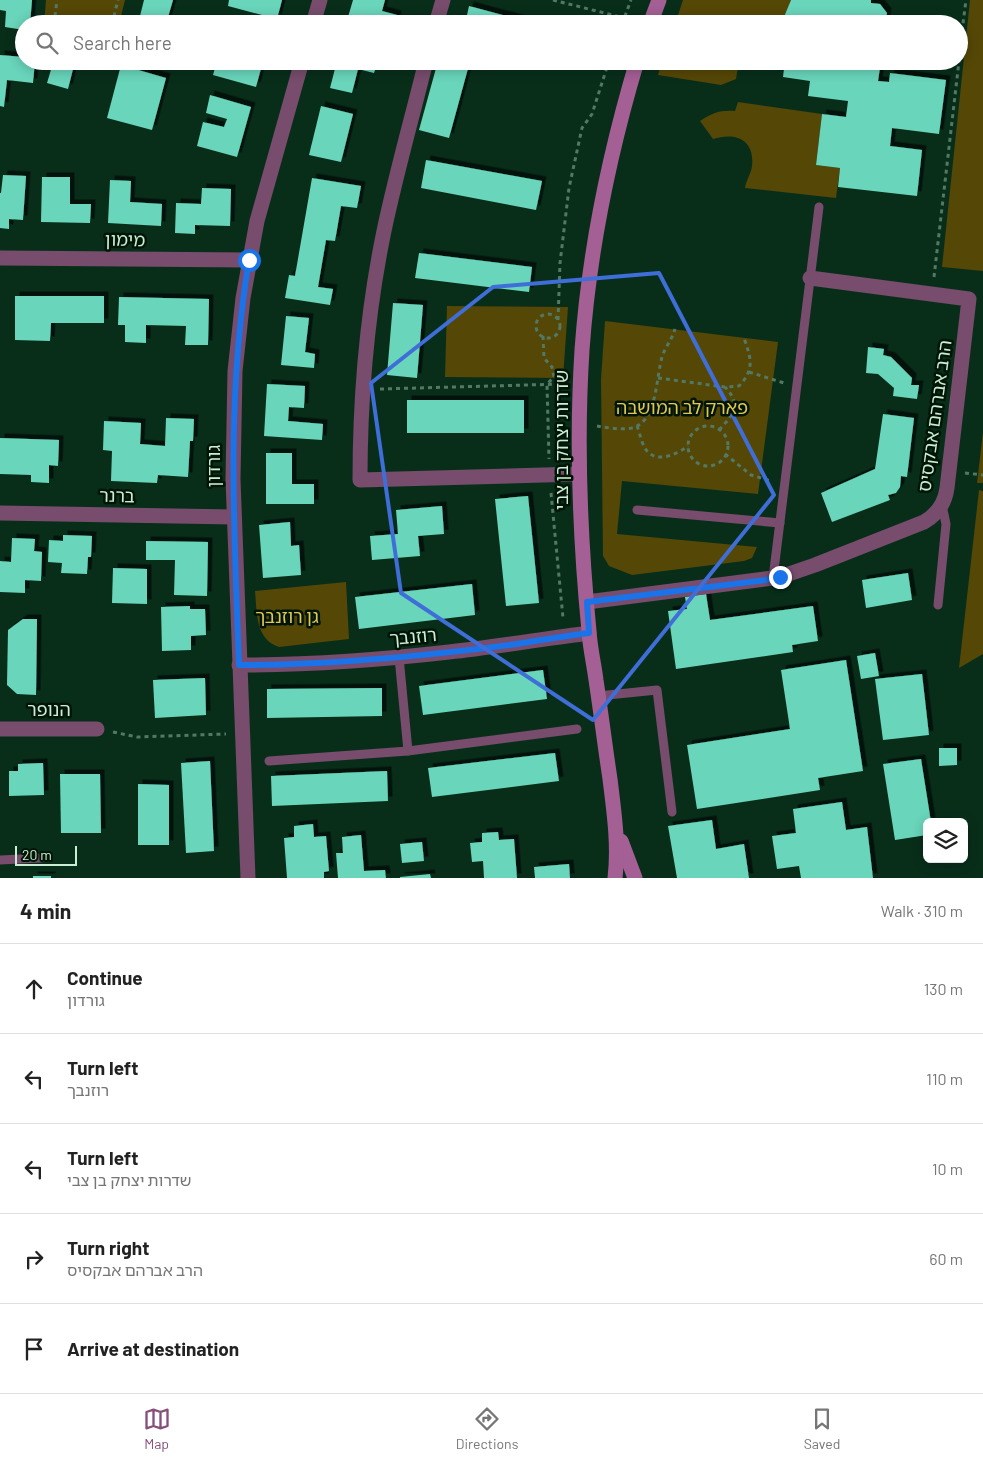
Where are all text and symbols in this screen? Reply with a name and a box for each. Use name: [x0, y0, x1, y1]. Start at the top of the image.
search box: [15, 15, 968, 70]
icon: search: [33, 29, 61, 57]
text: Search here: [73, 31, 172, 54]
street label: מימון: [105, 228, 145, 250]
route start: [238, 249, 261, 272]
street label: הרב אברהם אבקסיס: [912, 339, 956, 493]
street label: שדרות יצחק בן צבי: [550, 370, 572, 510]
park label: פארק לב המושבה: [616, 396, 748, 418]
street label: גורדון: [202, 445, 224, 487]
street label: ברנר: [99, 484, 135, 506]
route end: [769, 566, 792, 589]
park label: גן רוזנבך: [255, 605, 319, 627]
street label: רוזנבך: [388, 623, 437, 649]
street label: הנופר: [27, 698, 71, 720]
map controls: [923, 818, 968, 863]
button: layers: [923, 818, 968, 863]
scale bar: [15, 843, 78, 866]
text: 20 m: [22, 846, 52, 863]
text: 4 min: [20, 898, 71, 923]
text: Walk · 310 m: [881, 901, 963, 920]
text: Continue: [67, 966, 143, 989]
icon: ahead: [20, 975, 48, 1003]
text: 130 m: [924, 979, 963, 998]
text: גורדון: [67, 990, 105, 1009]
text: Turn left: [67, 1056, 138, 1079]
icon: left: [20, 1065, 48, 1093]
text: 110 m: [926, 1069, 963, 1088]
text: רוזנבך: [67, 1080, 109, 1099]
text: Turn left: [67, 1146, 138, 1169]
icon: left: [20, 1155, 48, 1183]
text: 10 m: [932, 1159, 963, 1178]
text: שדרות יצחק בן צבי: [67, 1170, 192, 1189]
text: Turn right: [67, 1236, 149, 1259]
icon: right: [20, 1245, 48, 1273]
text: 60 m: [929, 1249, 963, 1268]
text: הרב אברהם אבקסיס: [67, 1260, 203, 1279]
icon: arrive: [20, 1335, 48, 1363]
text: Arrive at destination: [67, 1337, 239, 1360]
tab: Map: [143, 1405, 171, 1452]
tab: Directions: [456, 1405, 518, 1452]
tab: Saved: [804, 1405, 840, 1452]

